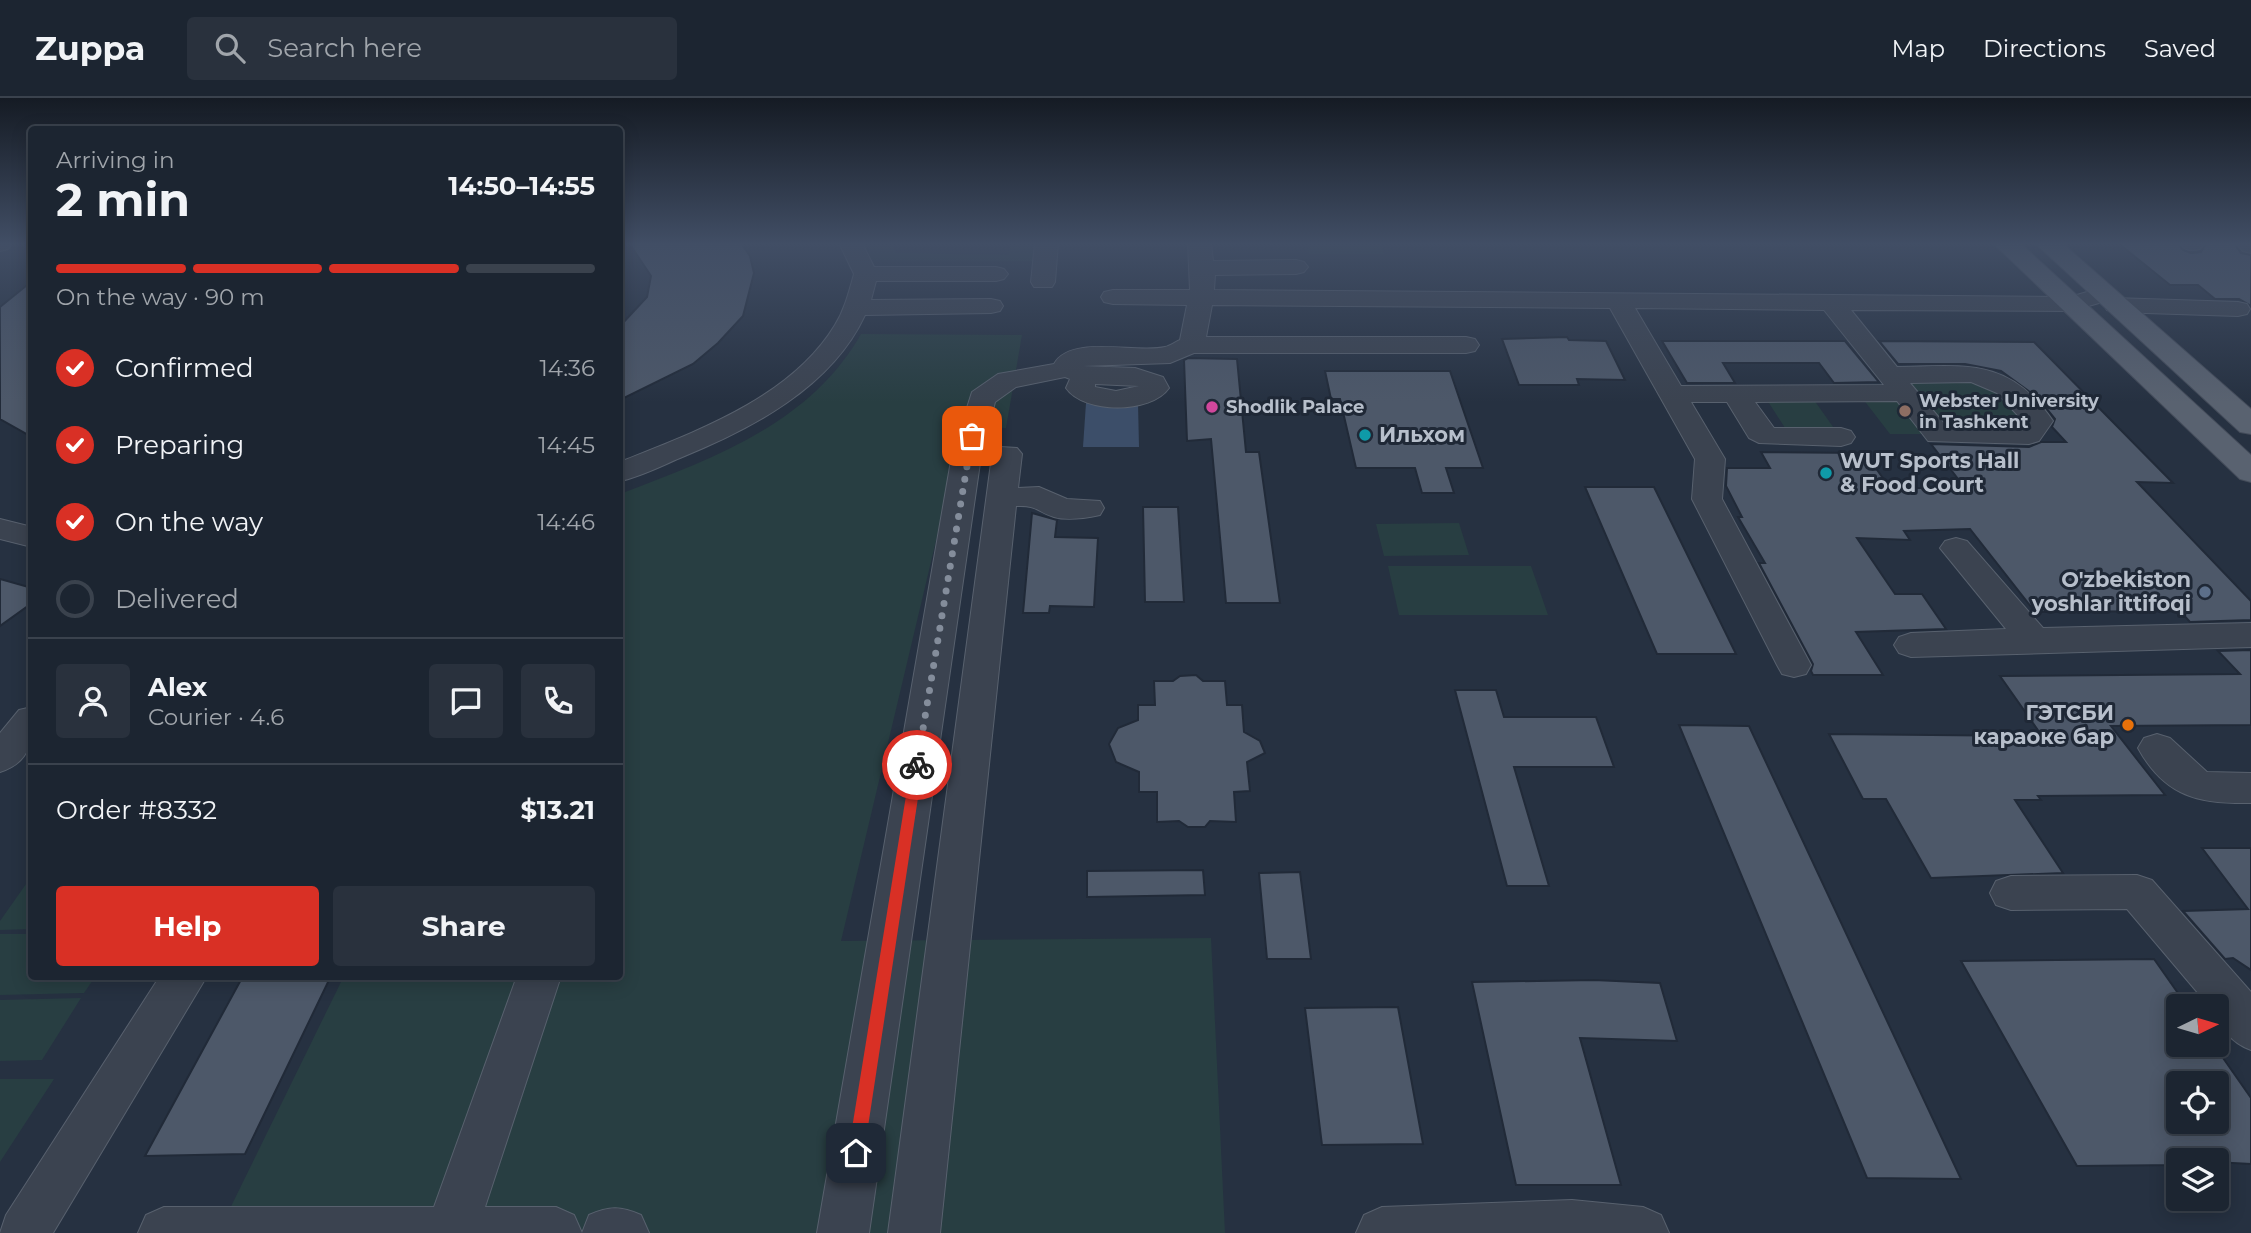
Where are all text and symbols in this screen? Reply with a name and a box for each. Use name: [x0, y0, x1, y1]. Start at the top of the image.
search box: [187, 17, 677, 80]
text: Zuppa: [35, 28, 145, 68]
icon: search: [211, 29, 249, 67]
text: Search here: [267, 32, 422, 64]
text: Map: [1892, 34, 1945, 63]
text: Directions: [1983, 34, 2106, 63]
text: Saved: [2144, 34, 2216, 63]
text: Arriving in: [56, 146, 175, 174]
text: 14:50–14:55: [448, 170, 595, 202]
text: 2 min: [56, 171, 190, 228]
text: On the way · 90 m: [56, 283, 265, 311]
icon: check: [56, 349, 94, 387]
text: Confirmed: [115, 352, 254, 384]
text: 14:36: [539, 354, 595, 382]
place label: Webster University in Tashkent: [1919, 390, 2099, 433]
place label: Shodlik Palace: [1226, 396, 1364, 418]
marker: Shodlik Palace: [1204, 399, 1220, 415]
marker: Webster University in Tashkent: [1897, 403, 1913, 419]
pin: [942, 406, 1002, 466]
icon: bag: [953, 417, 991, 455]
place label: Ильхом: [1379, 422, 1465, 447]
icon: check: [56, 426, 94, 464]
marker: Ильхом: [1357, 427, 1373, 443]
text: Preparing: [115, 429, 244, 461]
text: 14:45: [538, 431, 595, 459]
place label: WUT Sports Hall & Food Court: [1840, 448, 2019, 497]
marker: WUT Sports Hall & Food Court: [1818, 465, 1834, 481]
icon: check: [56, 503, 94, 541]
text: On the way: [115, 506, 263, 538]
text: 14:46: [537, 508, 595, 536]
place label: O'zbekiston yoshlar ittifoqi: [2031, 567, 2191, 616]
text: Delivered: [115, 583, 239, 615]
marker: O'zbekiston yoshlar ittifoqi: [2197, 584, 2213, 600]
button: person: [56, 664, 130, 738]
button: chat: [429, 664, 503, 738]
button: phone: [521, 664, 595, 738]
text: Alex: [148, 671, 207, 703]
place label: ГЭТСБИ караоке бар: [1973, 700, 2114, 749]
text: Courier · 4.6: [148, 703, 284, 731]
marker: ГЭТСБИ караоке бар: [2120, 717, 2136, 733]
courier: [882, 730, 952, 800]
icon: bike: [898, 746, 936, 784]
text: Order #8332: [56, 794, 217, 826]
text: $13.21: [520, 794, 595, 826]
button: Help: [56, 886, 319, 966]
button: Share: [333, 886, 595, 966]
north arrow: [2166, 994, 2230, 1057]
map controls: [2166, 994, 2229, 1211]
button: locate: [2166, 1071, 2229, 1134]
pin: [826, 1123, 886, 1183]
icon: home: [837, 1134, 875, 1172]
button: layers: [2166, 1148, 2229, 1211]

